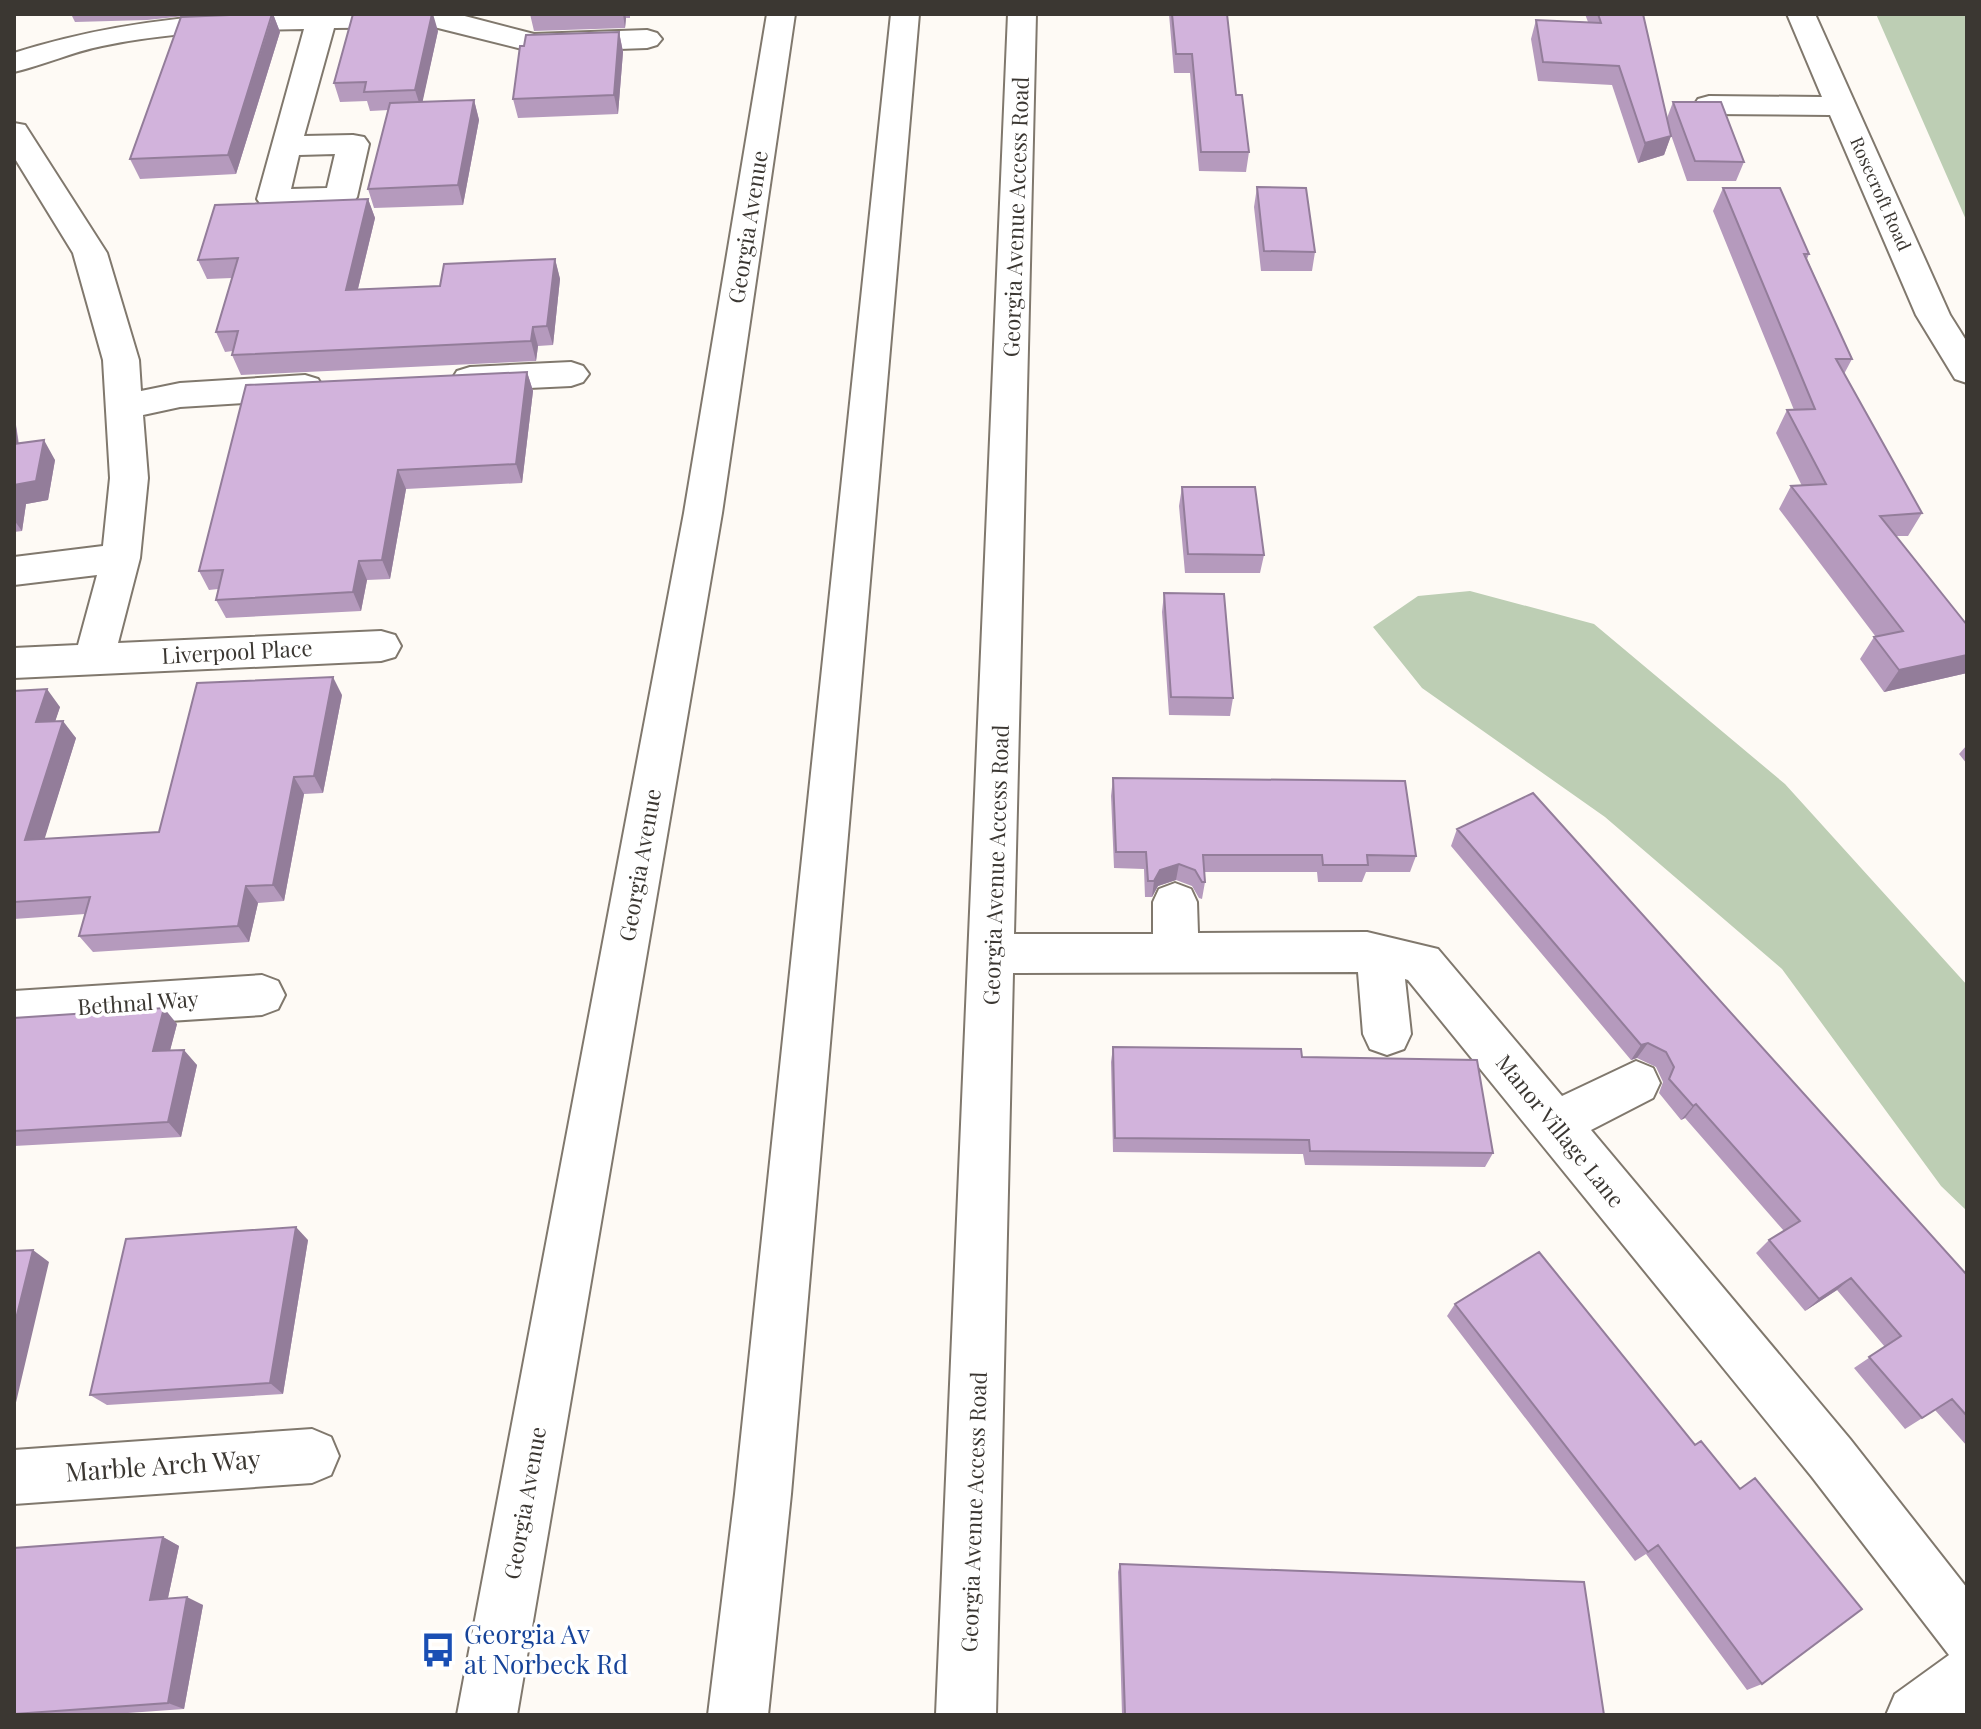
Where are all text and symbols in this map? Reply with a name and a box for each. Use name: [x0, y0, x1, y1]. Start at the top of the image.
street label: Georgia Avenue Access Road: [995, 76, 1035, 358]
street label: Rosecroft Road: [1845, 133, 1917, 255]
street label: Georgia Avenue: [720, 148, 774, 306]
street label: Liverpool Place: [161, 632, 313, 670]
street label: Georgia Avenue Access Road: [975, 724, 1015, 1006]
street label: Georgia Avenue: [611, 786, 667, 944]
street label: Bethnal Way: [76, 983, 200, 1021]
street label: Manor Village Lane: [1490, 1048, 1632, 1213]
street label: Georgia Avenue Access Road: [953, 1371, 993, 1653]
street label: Georgia Avenue: [496, 1424, 552, 1582]
street label: Marble Arch Way: [64, 1440, 262, 1489]
place label: Georgia Av at Norbeck Rd: [464, 1616, 628, 1681]
bus stop icon: Georgia Av at Norbeck Rd: [419, 1631, 457, 1669]

